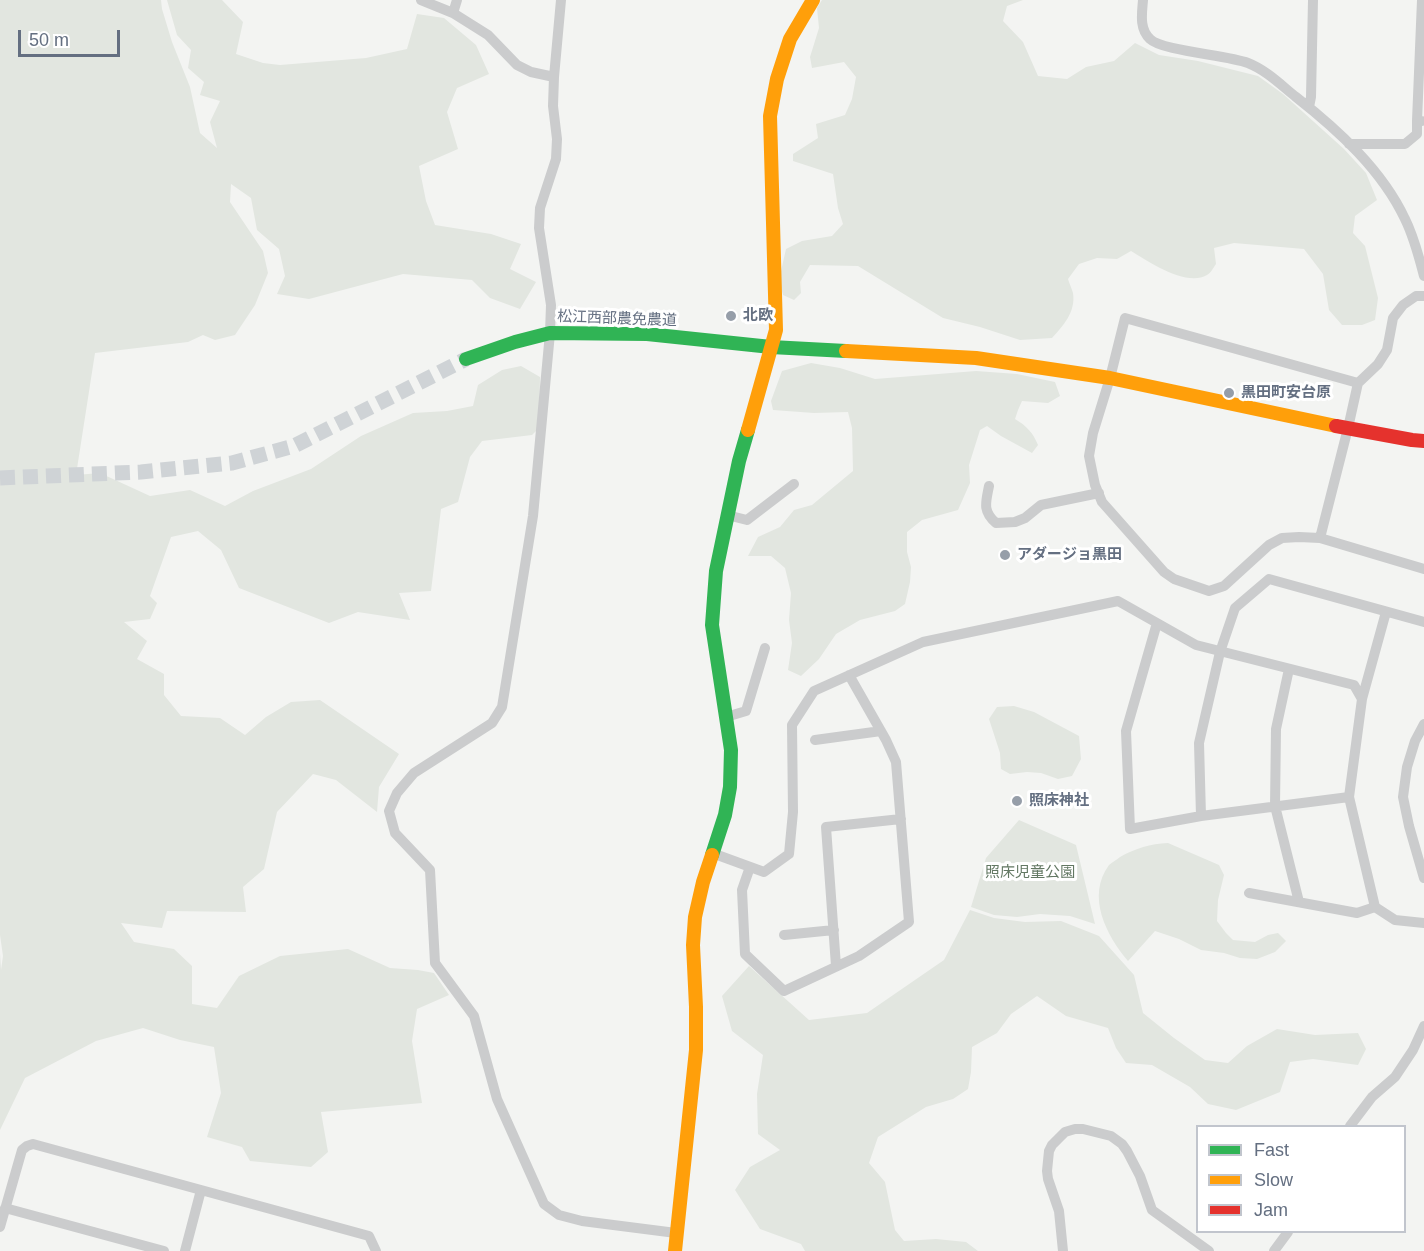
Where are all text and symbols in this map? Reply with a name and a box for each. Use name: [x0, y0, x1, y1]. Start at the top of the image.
scale bar: [21, 18, 123, 56]
text: 50 m: [29, 30, 69, 50]
place label: 北欧: [743, 307, 773, 325]
street label: 松江西部農免農道: [557, 308, 677, 330]
marker: 北欧: [724, 309, 738, 323]
place label: 黒田町安台原: [1241, 384, 1331, 402]
marker: 黒田町安台原: [1222, 386, 1236, 400]
place label: アダージョ黒田: [1017, 546, 1122, 564]
marker: アダージョ黒田: [998, 548, 1012, 562]
place label: 照床神社: [1029, 792, 1089, 810]
marker: 照床神社: [1010, 794, 1024, 808]
park label: 照床児童公園: [985, 864, 1075, 882]
legend: [1196, 1125, 1406, 1233]
text: Fast: [1254, 1140, 1289, 1160]
text: Slow: [1254, 1170, 1293, 1190]
text: Jam: [1254, 1200, 1288, 1220]

